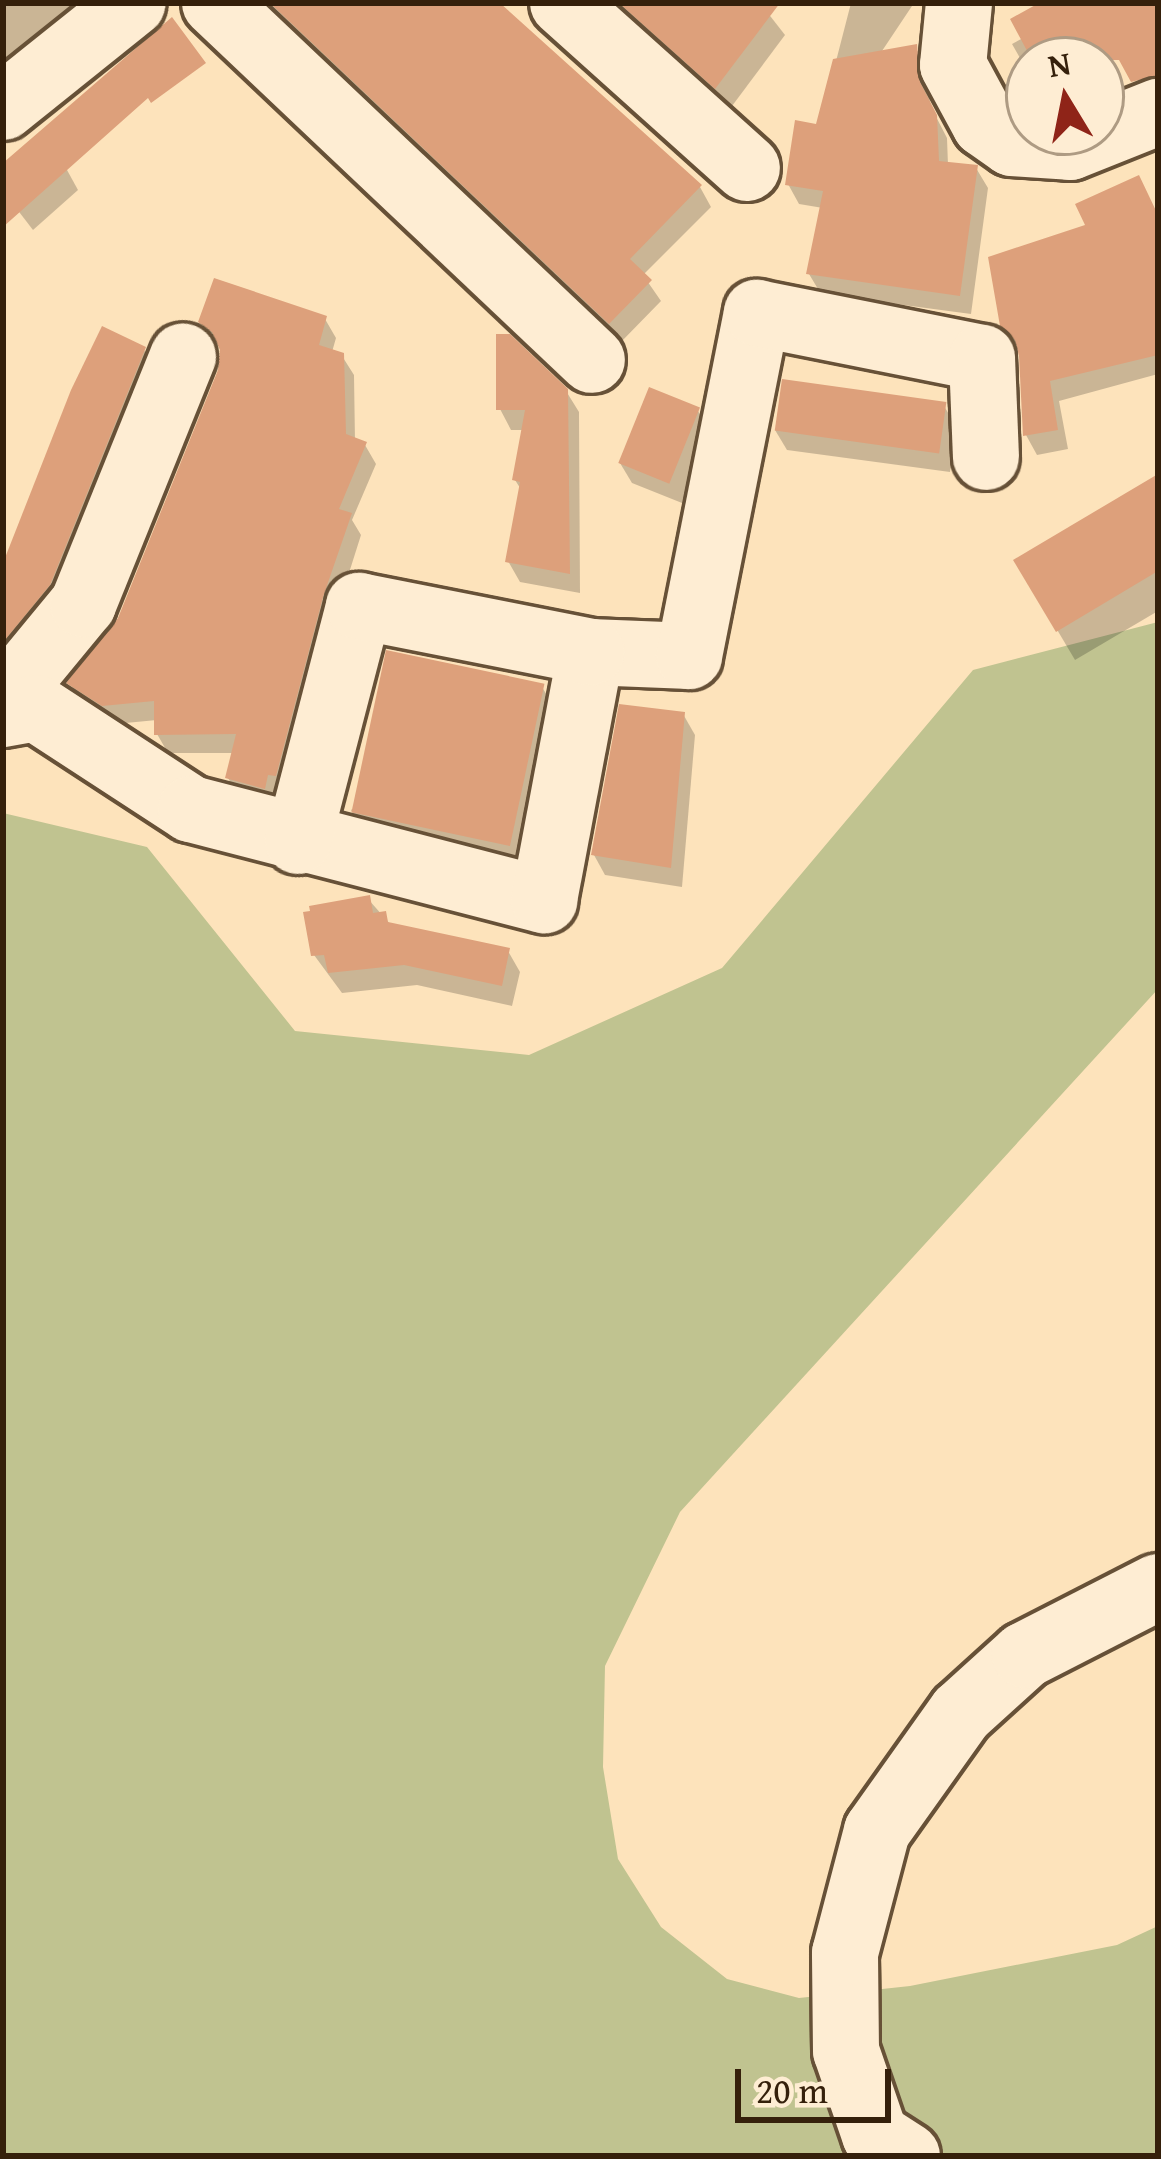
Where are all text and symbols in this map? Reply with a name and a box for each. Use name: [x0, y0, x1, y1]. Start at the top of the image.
north arrow: [1005, 36, 1125, 156]
text: N: [1044, 38, 1074, 89]
scale bar: [741, 2045, 897, 2119]
text: 20 m: [756, 2063, 828, 2116]

